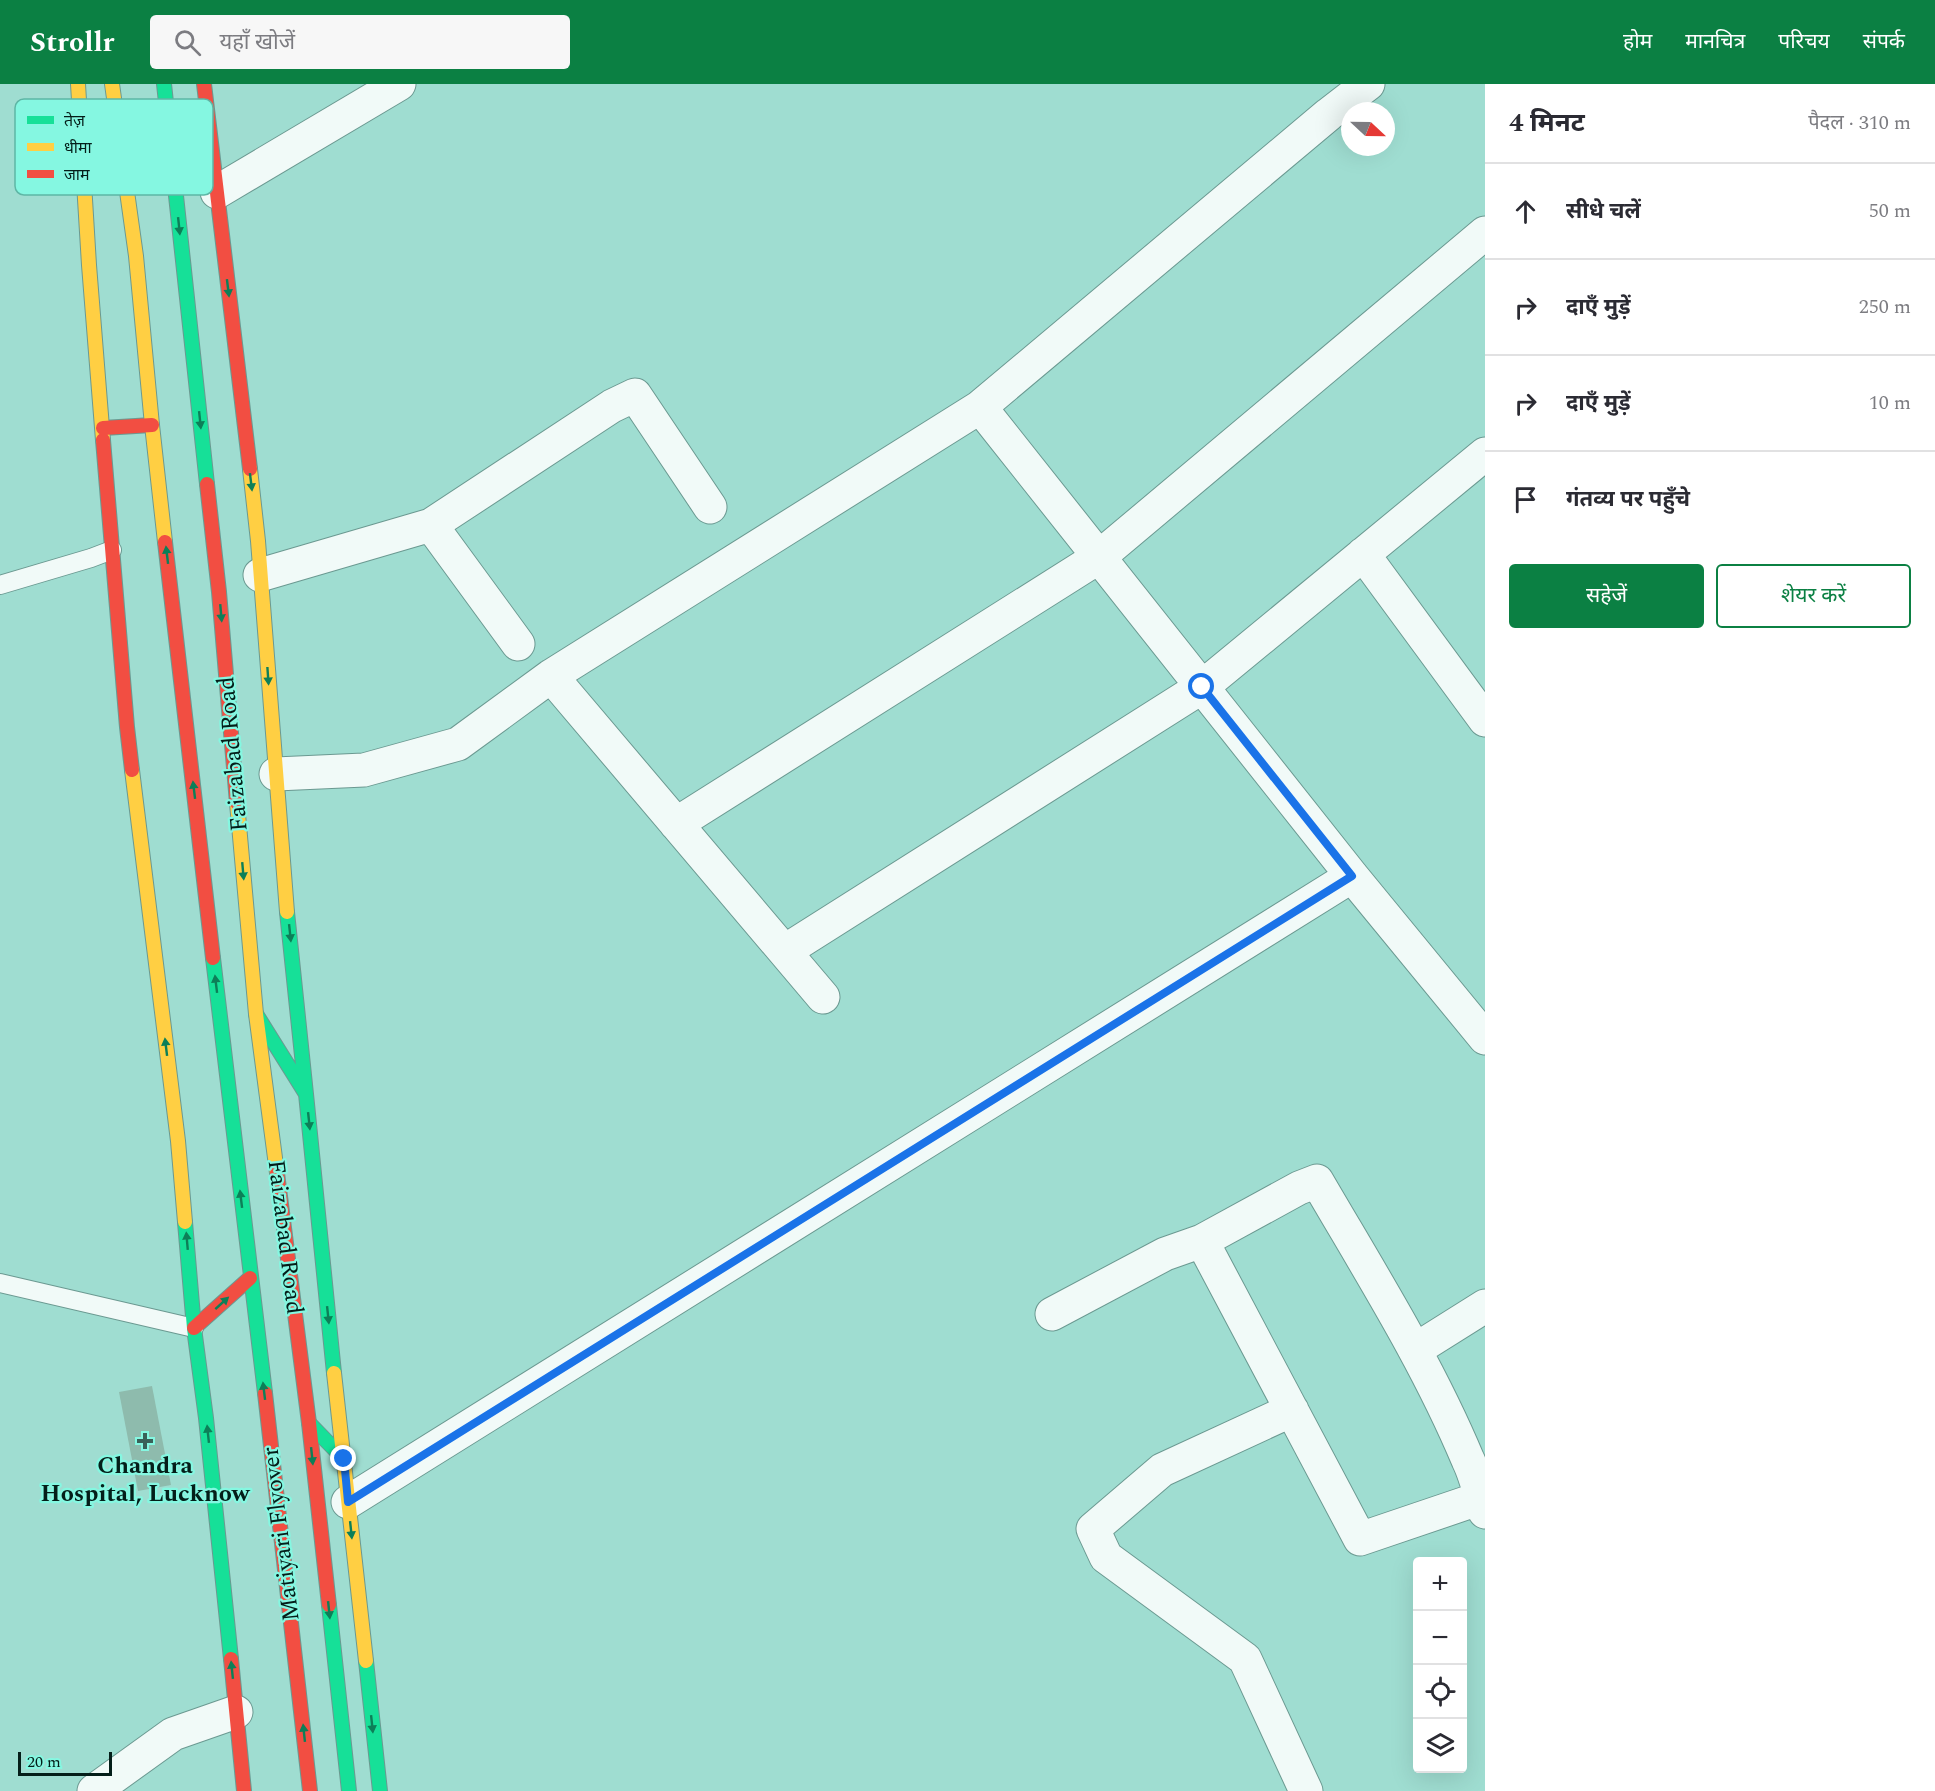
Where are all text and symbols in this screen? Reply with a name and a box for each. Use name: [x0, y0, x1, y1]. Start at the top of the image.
search box: [150, 15, 570, 69]
text: Strollr: [30, 21, 114, 64]
icon: search: [171, 26, 204, 59]
text: यहाँ खोजें: [219, 26, 295, 59]
text: होम: [1623, 26, 1652, 58]
text: मानचित्र: [1685, 26, 1745, 58]
text: परिचय: [1778, 26, 1830, 58]
text: संपर्क: [1863, 26, 1905, 58]
legend: [15, 99, 213, 195]
north arrow: [1341, 102, 1395, 156]
text: 4 मिनट: [1509, 103, 1585, 143]
text: पैदल · 310 m: [1808, 108, 1911, 138]
text: तेज़: [64, 109, 86, 133]
text: धीमा: [64, 136, 93, 160]
text: जाम: [64, 163, 90, 187]
icon: ahead: [1509, 195, 1542, 228]
text: सीधे चलें: [1566, 195, 1641, 228]
text: 50 m: [1869, 196, 1911, 226]
one-way arrow: [175, 216, 184, 235]
one-way arrow: [223, 279, 233, 298]
icon: right: [1509, 291, 1542, 324]
text: दाएँ मुड़ें: [1566, 291, 1631, 324]
text: 250 m: [1859, 292, 1911, 322]
icon: right: [1509, 387, 1542, 420]
text: दाएँ मुड़ें: [1566, 387, 1631, 420]
text: 10 m: [1869, 388, 1911, 418]
one-way arrow: [195, 410, 205, 429]
one-way arrow: [246, 472, 255, 491]
icon: arrive: [1509, 483, 1542, 516]
text: गंतव्य पर पहुँचे: [1566, 483, 1690, 516]
one-way arrow: [162, 545, 172, 564]
button: सहेजें: [1509, 564, 1704, 628]
button: शेयर करें: [1716, 564, 1911, 628]
one-way arrow: [216, 604, 226, 623]
one-way arrow: [263, 666, 273, 685]
route start: [1188, 673, 1214, 699]
street label: Faizabad Road: [208, 675, 258, 833]
one-way arrow: [189, 781, 199, 800]
one-way arrow: [238, 861, 248, 880]
one-way arrow: [285, 924, 295, 943]
one-way arrow: [211, 974, 221, 993]
one-way arrow: [161, 1037, 171, 1056]
one-way arrow: [304, 1112, 314, 1131]
street label: Faizabad Road: [258, 1158, 312, 1316]
one-way arrow: [236, 1189, 246, 1208]
one-way arrow: [182, 1231, 192, 1250]
one-way arrow: [214, 1297, 229, 1310]
one-way arrow: [323, 1306, 333, 1325]
one-way arrow: [260, 1381, 269, 1400]
one-way arrow: [203, 1425, 213, 1444]
marker: Chandra Hospital, Lucknow: [136, 1432, 154, 1450]
street label: Matiyari Flyover: [252, 1445, 310, 1623]
route end: [330, 1445, 356, 1471]
one-way arrow: [307, 1447, 317, 1466]
place label: Chandra Hospital, Lucknow: [41, 1448, 251, 1512]
one-way arrow: [346, 1521, 356, 1540]
map controls: [1413, 1557, 1467, 1773]
button: +: [1413, 1557, 1467, 1611]
one-way arrow: [324, 1601, 334, 1620]
button: −: [1413, 1611, 1467, 1665]
one-way arrow: [227, 1661, 237, 1680]
button: locate: [1413, 1665, 1467, 1719]
one-way arrow: [368, 1715, 377, 1734]
button: layers: [1413, 1719, 1467, 1773]
one-way arrow: [299, 1723, 309, 1742]
scale bar: [18, 1749, 112, 1776]
text: 20 m: [27, 1750, 61, 1774]

